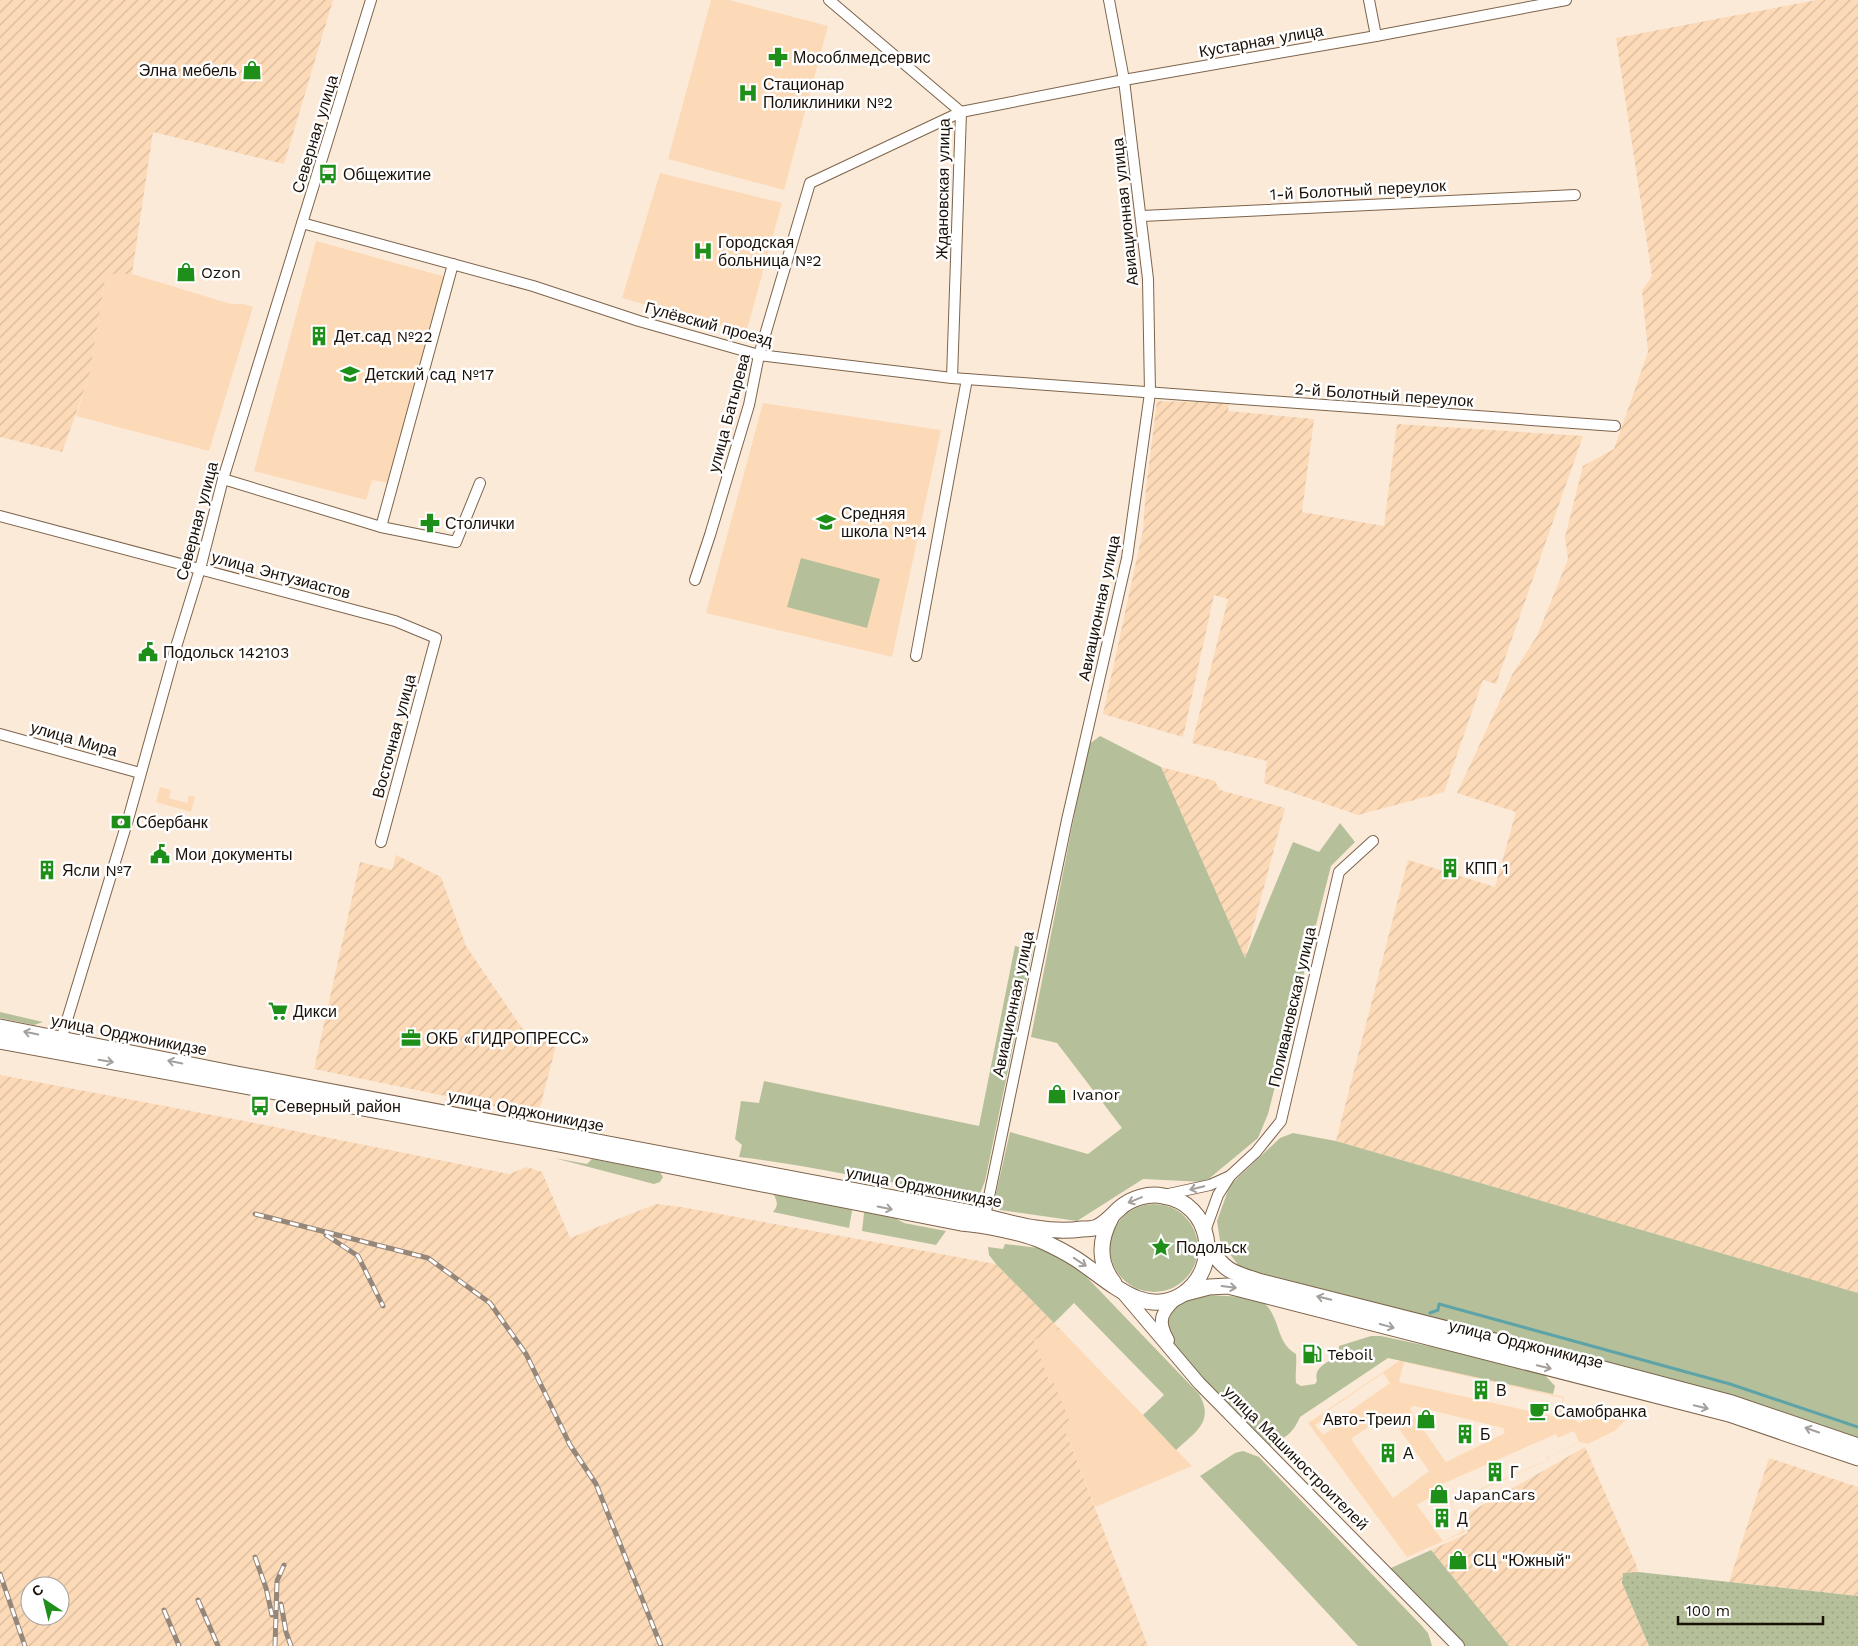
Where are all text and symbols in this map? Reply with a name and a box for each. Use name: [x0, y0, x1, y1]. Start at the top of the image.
street label: Кустарная улица: [1197, 21, 1325, 61]
pharmacy icon: Мособлмедсервис: [767, 46, 789, 68]
place label: Мособлмедсервис: [793, 48, 930, 67]
shop icon: Элна мебель: [241, 59, 263, 81]
place label: Элна мебель: [139, 61, 237, 80]
street label: Северная улица: [288, 73, 342, 195]
place label: Стационар Поликлиники №2: [763, 75, 893, 112]
hospital icon: Стационар Поликлиники №2: [737, 82, 759, 104]
street label: Ждановская улица: [932, 118, 954, 260]
street label: Авиационная улица: [1108, 137, 1142, 287]
bus stop icon: Общежитие: [317, 163, 339, 185]
place label: Общежитие: [343, 165, 431, 184]
street label: 1-й Болотный переулок: [1270, 176, 1447, 204]
place label: Городская больница №2: [718, 233, 822, 270]
hospital icon: Городская больница №2: [692, 240, 714, 262]
shop icon: Ozon: [175, 261, 197, 283]
place label: Ozon: [201, 263, 241, 282]
street label: Гулёвский проезд: [643, 298, 776, 350]
building icon: Дет.сад №22: [308, 325, 330, 347]
place label: Дет.сад №22: [334, 327, 433, 346]
street label: улица Батырева: [704, 351, 754, 475]
school or university icon: Детский сад №17: [339, 363, 361, 385]
place label: Детский сад №17: [365, 365, 494, 384]
street label: 2-й Болотный переулок: [1294, 379, 1475, 411]
street label: Северная улица: [172, 459, 222, 583]
place label: Средняя школа №14: [841, 504, 927, 541]
school or university icon: Средняя школа №14: [815, 511, 837, 533]
pharmacy icon: Столички: [419, 512, 441, 534]
place label: Столички: [445, 514, 515, 533]
street label: Авиационная улица: [1074, 533, 1124, 683]
street label: улица Энтузиастов: [209, 547, 353, 603]
public building icon: Подольск 142103: [137, 641, 159, 663]
place label: Подольск 142103: [163, 643, 289, 662]
street label: Восточная улица: [368, 672, 420, 800]
street label: улица Мира: [28, 718, 120, 760]
bank icon: Сбербанк: [110, 811, 132, 833]
place label: Сбербанк: [136, 813, 209, 832]
public building icon: Мои документы: [149, 843, 171, 865]
place label: Мои документы: [175, 845, 293, 864]
building icon: КПП 1: [1439, 857, 1461, 879]
building icon: Ясли №7: [36, 859, 58, 881]
place label: КПП 1: [1465, 859, 1509, 878]
place label: Ясли №7: [62, 861, 132, 880]
street label: Поливановская улица: [1264, 925, 1320, 1089]
street label: Авиационная улица: [988, 929, 1038, 1079]
supermarket icon: Дикси: [267, 1000, 289, 1022]
place label: Дикси: [293, 1002, 337, 1021]
street label: улица Орджоникидзе: [49, 1011, 209, 1059]
office icon: ОКБ «ГИДРОПРЕСС»: [400, 1027, 422, 1049]
one-way arrow: [23, 1028, 39, 1037]
place label: ОКБ «ГИДРОПРЕСС»: [426, 1029, 589, 1048]
one-way arrow: [97, 1057, 113, 1067]
one-way arrow: [167, 1057, 183, 1066]
shop icon: Ivanor: [1046, 1083, 1068, 1105]
place label: Ivanor: [1072, 1085, 1120, 1104]
street label: улица Орджоникидзе: [446, 1087, 606, 1135]
bus stop icon: Северный район: [249, 1095, 271, 1117]
place label: Северный район: [275, 1097, 401, 1116]
street label: улица Орджоникидзе: [844, 1163, 1004, 1211]
one-way arrow: [1190, 1184, 1206, 1193]
one-way arrow: [1128, 1196, 1143, 1205]
one-way arrow: [876, 1204, 892, 1213]
place icon: Подольск: [1150, 1236, 1172, 1258]
place label: Подольск: [1176, 1238, 1248, 1257]
one-way arrow: [1073, 1257, 1087, 1267]
one-way arrow: [1221, 1282, 1237, 1292]
one-way arrow: [1316, 1293, 1332, 1302]
street label: улица Орджоникидзе: [1447, 1316, 1605, 1372]
one-way arrow: [1378, 1322, 1394, 1332]
fuel station icon: Teboil: [1301, 1343, 1323, 1365]
place label: Teboil: [1327, 1345, 1373, 1364]
one-way arrow: [1536, 1362, 1552, 1372]
building icon: В: [1470, 1379, 1492, 1401]
place label: В: [1496, 1381, 1507, 1400]
street label: улица Машиностроителей: [1220, 1382, 1372, 1534]
cafe icon: Самобранка: [1528, 1400, 1550, 1422]
place label: Самобранка: [1554, 1402, 1647, 1421]
one-way arrow: [1693, 1403, 1709, 1412]
shop icon: Авто-Треил: [1415, 1408, 1437, 1430]
place label: Авто-Треил: [1323, 1410, 1411, 1429]
building icon: Б: [1454, 1423, 1476, 1445]
place label: Б: [1480, 1425, 1491, 1444]
one-way arrow: [1805, 1425, 1820, 1434]
building icon: А: [1377, 1442, 1399, 1464]
place label: А: [1403, 1444, 1414, 1463]
building icon: Г: [1484, 1461, 1506, 1483]
place label: Г: [1510, 1463, 1519, 1482]
shop icon: JapanCars: [1428, 1483, 1450, 1505]
place label: JapanCars: [1454, 1485, 1535, 1504]
building icon: Д: [1431, 1507, 1453, 1529]
place label: Д: [1457, 1509, 1468, 1528]
shop icon: СЦ "Южный": [1447, 1549, 1469, 1571]
place label: СЦ "Южный": [1473, 1551, 1571, 1570]
north arrow: [20, 1576, 70, 1626]
text: С: [29, 1581, 46, 1600]
scale bar: [1678, 1594, 1823, 1626]
text: 100 m: [1686, 1602, 1730, 1620]

